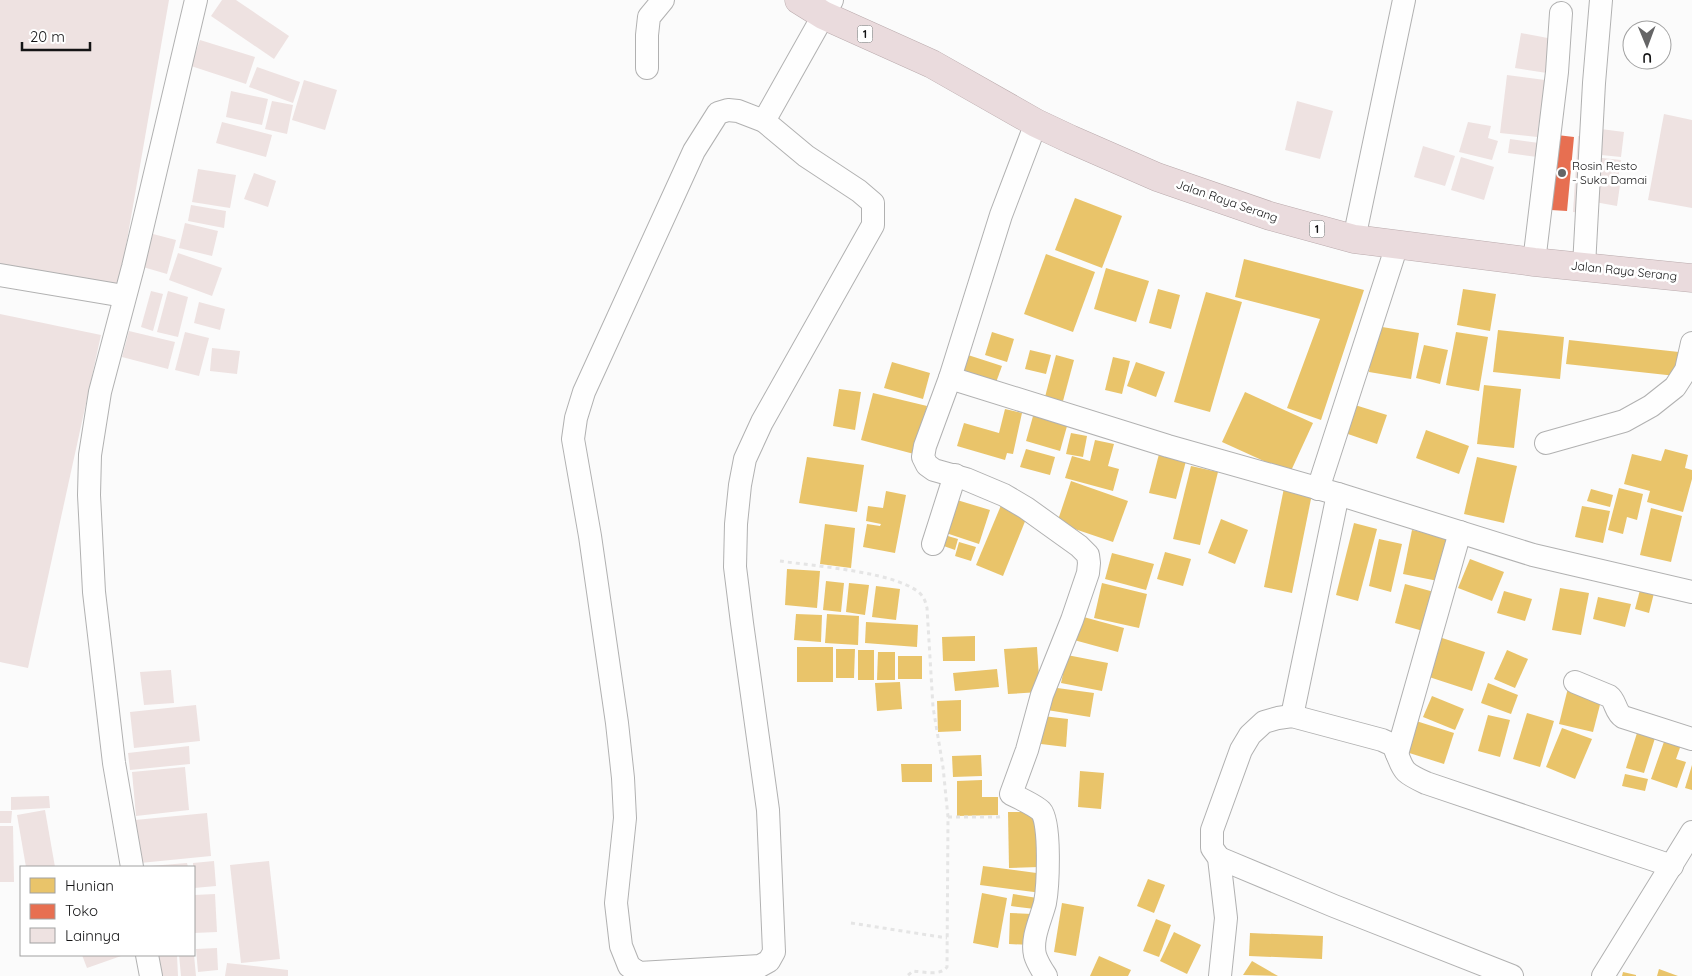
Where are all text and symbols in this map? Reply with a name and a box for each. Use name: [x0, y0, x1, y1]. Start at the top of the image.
scale bar: [22, 20, 90, 52]
north arrow: [1622, 20, 1672, 70]
road number: 1: [858, 26, 872, 42]
text: 20 m: [30, 27, 65, 46]
text: U: [1642, 49, 1652, 67]
place label: Rosin Resto - Suka Damai: [1572, 158, 1647, 187]
marker: Rosin Resto - Suka Damai: [1556, 167, 1568, 179]
street label: Jalan Raya Serang: [1174, 176, 1280, 225]
road number: 1: [1310, 220, 1324, 238]
street label: Jalan Raya Serang: [1570, 257, 1678, 284]
legend: [20, 866, 195, 956]
text: Hunian: [65, 876, 114, 895]
text: Toko: [65, 901, 98, 920]
text: Lainnya: [65, 926, 120, 945]

